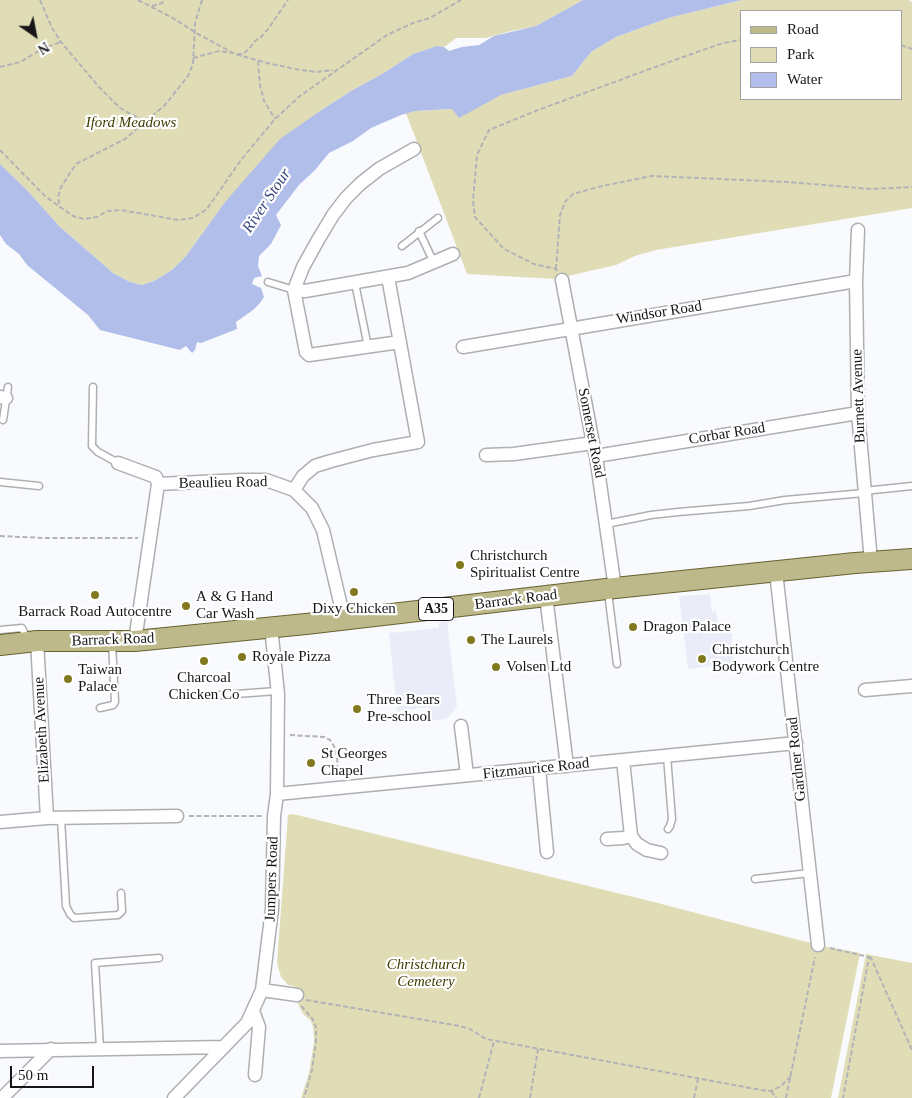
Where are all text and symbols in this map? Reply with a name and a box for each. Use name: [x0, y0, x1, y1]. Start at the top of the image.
north arrow: [10, 10, 60, 60]
legend: [740, 10, 902, 100]
text: Road: [787, 21, 819, 37]
text: N: [35, 39, 52, 57]
text: Park: [787, 46, 815, 62]
text: Water: [787, 71, 822, 87]
park label: Iford Meadows: [86, 114, 176, 132]
water label: River Stour: [239, 165, 295, 237]
street label: Windsor Road: [615, 297, 703, 329]
street label: Burnett Avenue: [848, 349, 870, 443]
street label: Somerset Road: [573, 387, 609, 479]
street label: Corbar Road: [688, 419, 766, 449]
street label: Beaulieu Road: [178, 473, 268, 493]
place label: Christchurch Spiritualist Centre: [470, 547, 580, 582]
marker: Christchurch Spiritualist Centre: [454, 559, 466, 571]
marker: Dixy Chicken: [348, 586, 360, 598]
street label: Barrack Road: [474, 586, 558, 614]
place label: A & G Hand Car Wash: [196, 588, 273, 623]
marker: Barrack Road Autocentre: [89, 589, 101, 601]
road number: A35: [418, 598, 454, 620]
marker: A & G Hand Car Wash: [180, 600, 192, 612]
place label: Dixy Chicken: [312, 600, 396, 618]
place label: Barrack Road Autocentre: [18, 603, 172, 621]
place label: Dragon Palace: [643, 618, 731, 636]
marker: Dragon Palace: [627, 621, 639, 633]
street label: Barrack Road: [71, 630, 155, 650]
place label: The Laurels: [481, 631, 553, 649]
marker: The Laurels: [465, 634, 477, 646]
place label: Christchurch Bodywork Centre: [712, 641, 819, 676]
place label: Royale Pizza: [252, 648, 331, 666]
marker: Royale Pizza: [236, 651, 248, 663]
marker: Christchurch Bodywork Centre: [696, 653, 708, 665]
marker: Charcoal Chicken Co: [198, 655, 210, 667]
place label: Volsen Ltd: [506, 658, 571, 676]
place label: Taiwan Palace: [78, 661, 122, 696]
marker: Volsen Ltd: [490, 661, 502, 673]
place label: Charcoal Chicken Co: [168, 669, 240, 704]
marker: Taiwan Palace: [62, 673, 74, 685]
street label: Elizabeth Avenue: [30, 677, 54, 783]
place label: Three Bears Pre-school: [367, 691, 440, 726]
marker: Three Bears Pre-school: [351, 703, 363, 715]
street label: Gardner Road: [784, 716, 810, 802]
place label: St Georges Chapel: [321, 745, 387, 780]
street label: Fitzmaurice Road: [482, 754, 590, 784]
marker: St Georges Chapel: [305, 757, 317, 769]
street label: Jumpers Road: [262, 836, 282, 922]
park label: Christchurch Cemetery: [387, 956, 465, 991]
scale bar: [12, 1056, 96, 1088]
text: 50 m: [18, 1067, 48, 1083]

